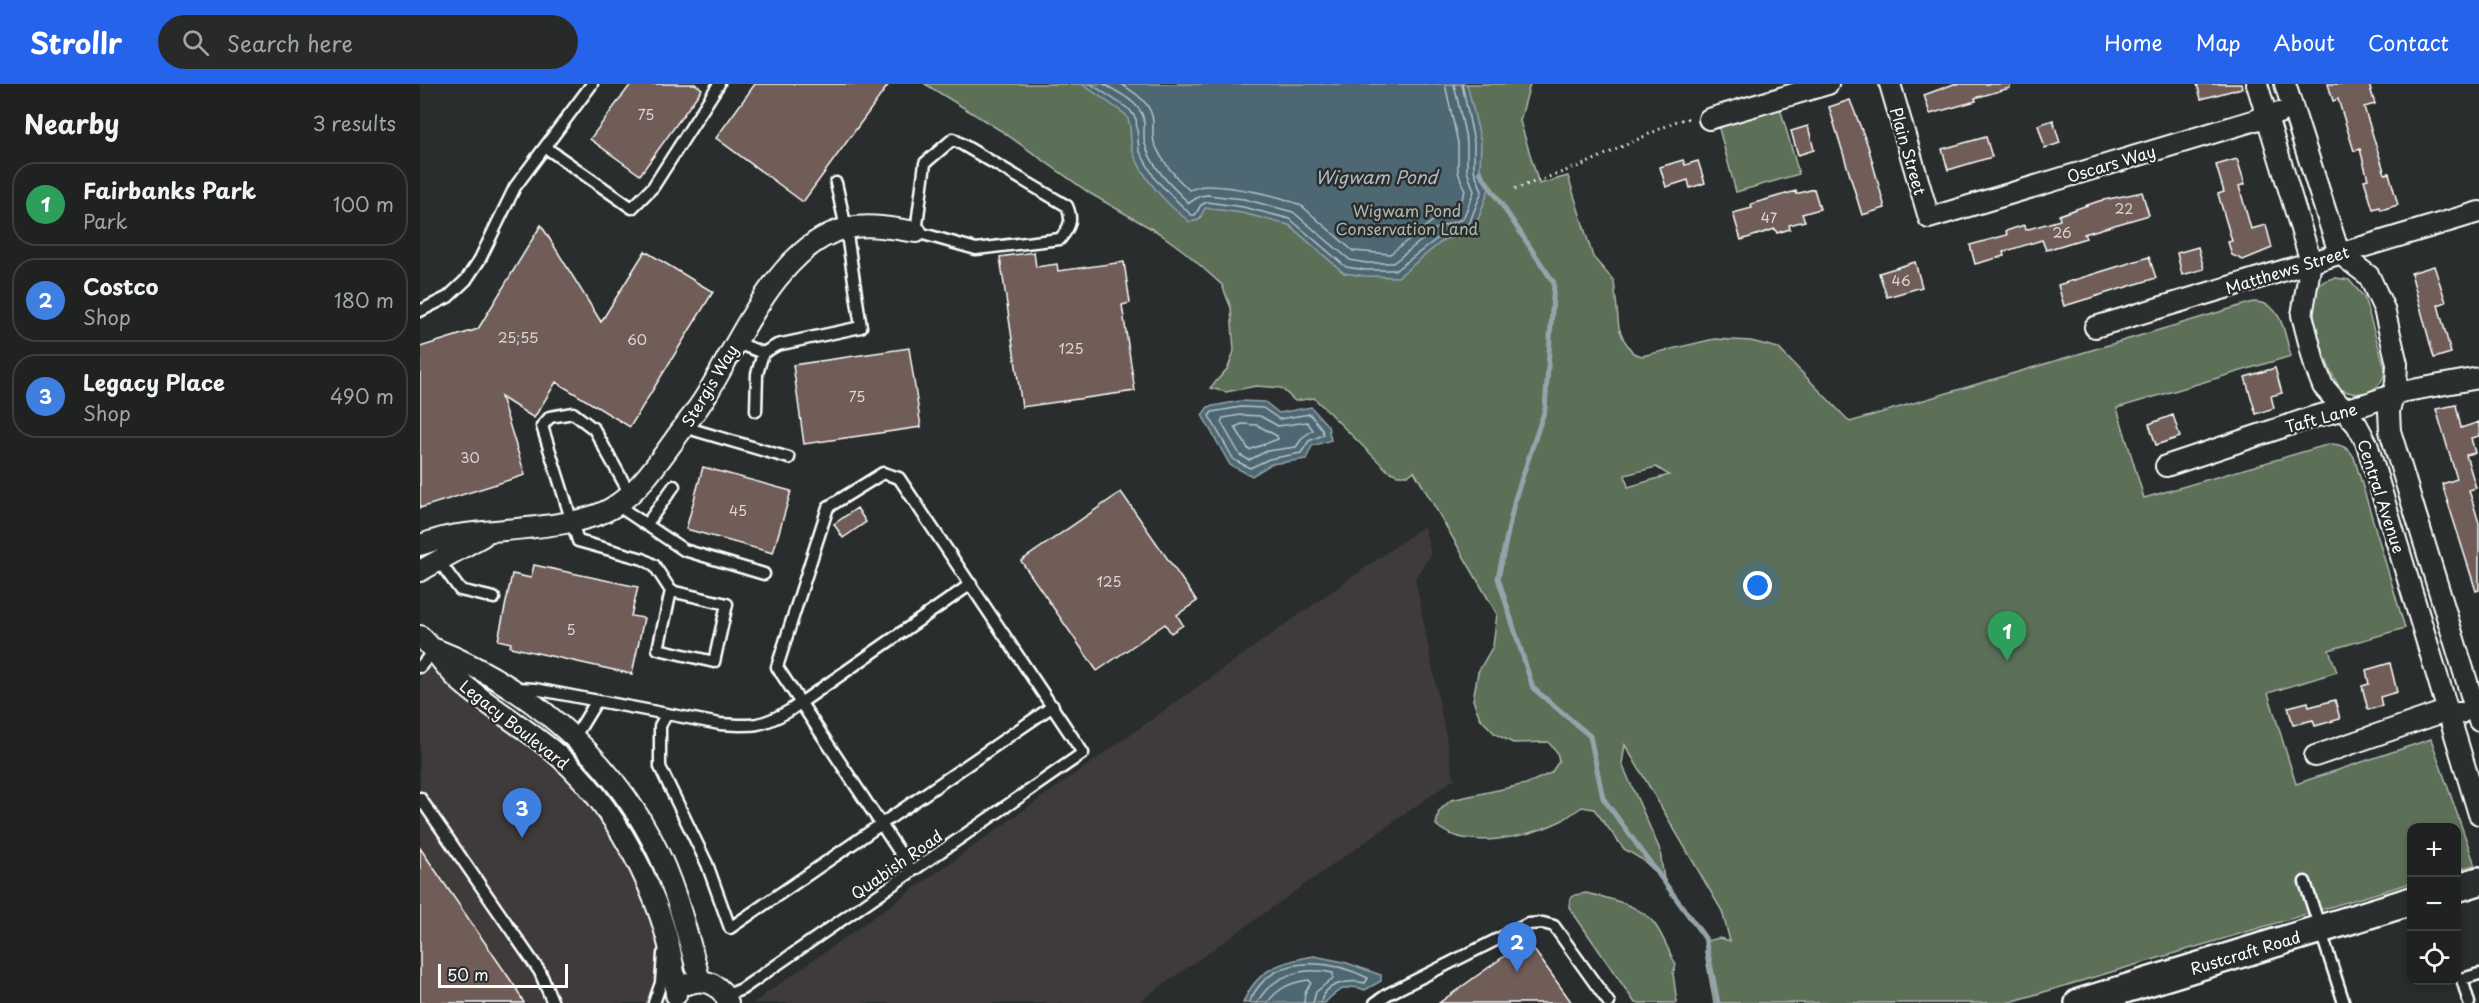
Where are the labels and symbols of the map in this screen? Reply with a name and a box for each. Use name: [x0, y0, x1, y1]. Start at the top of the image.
house number: 75: [638, 104, 654, 125]
street label: Plain Street: [1885, 104, 1933, 198]
street label: Oscars Way: [2064, 138, 2158, 188]
water label: Wigwam Pond: [1315, 163, 1440, 190]
park label: Wigwam Pond Conservation Land: [1336, 198, 1479, 240]
house number: 22: [2115, 198, 2133, 219]
house number: 47: [1761, 207, 1778, 228]
house number: 26: [2052, 222, 2072, 243]
street label: Matthews Street: [2222, 239, 2352, 299]
house number: 46: [1891, 270, 1911, 291]
house number: 25;55: [498, 327, 538, 348]
house number: 60: [627, 329, 647, 350]
house number: 125: [1059, 338, 1083, 359]
street label: Stergis Way: [675, 339, 743, 431]
house number: 75: [849, 386, 865, 407]
street label: Taft Lane: [2282, 396, 2360, 438]
street label: Central Avenue: [2352, 436, 2412, 556]
house number: 30: [460, 447, 480, 468]
house number: 45: [729, 500, 747, 521]
house number: 125: [1097, 571, 1121, 592]
your location: [1743, 571, 1772, 600]
pin: 1: [1988, 612, 2026, 661]
house number: 5: [566, 619, 576, 640]
street label: Legacy Boulevard: [455, 674, 575, 775]
pin: 3: [502, 788, 542, 838]
street label: Quabish Road: [845, 823, 947, 905]
pin: 2: [1498, 922, 1536, 972]
street label: Rustcraft Road: [2187, 924, 2303, 980]
scale bar: [438, 961, 568, 988]

